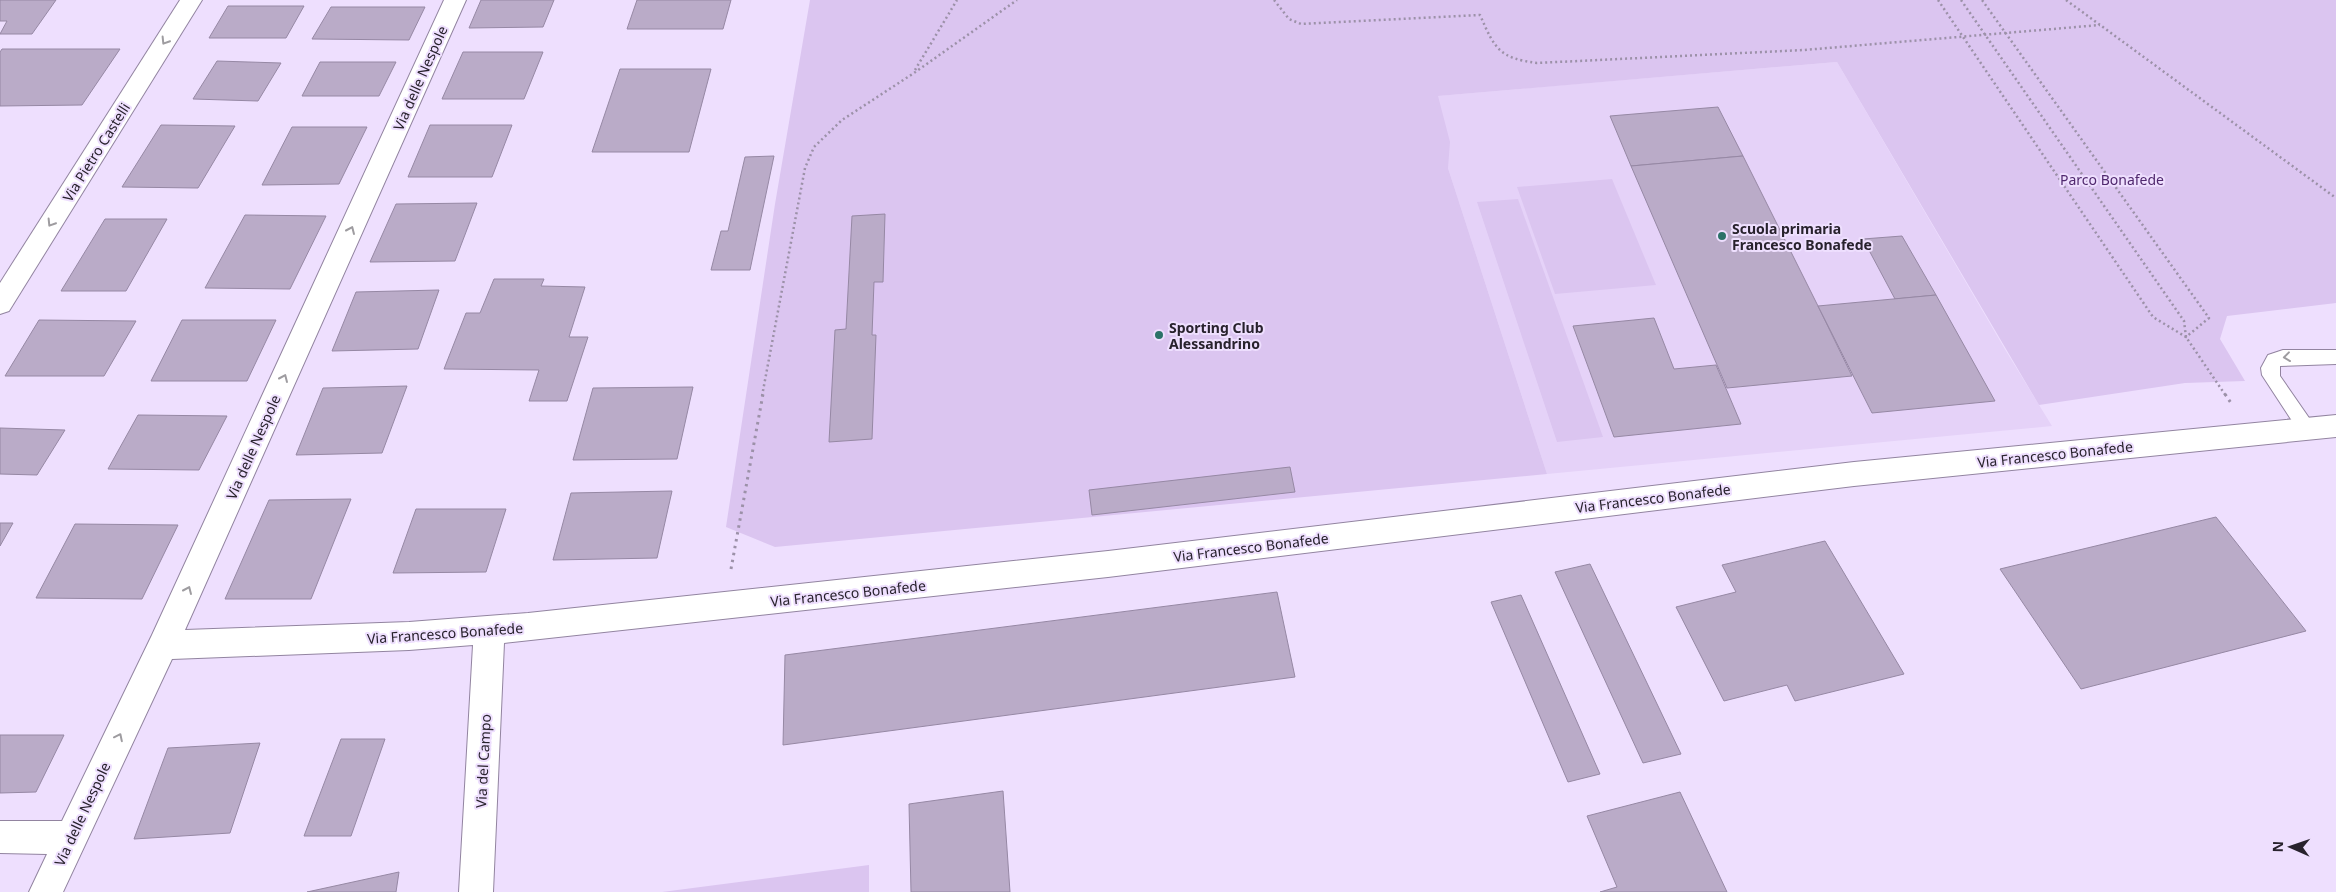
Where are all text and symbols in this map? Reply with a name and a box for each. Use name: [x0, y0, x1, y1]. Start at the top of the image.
street label: Via delle Nespole: [388, 23, 452, 133]
one-way arrow: [162, 36, 171, 45]
street label: Via Pietro Castelli: [58, 99, 134, 205]
park label: Parco Bonafede: [2060, 170, 2164, 189]
one-way arrow: [47, 218, 57, 227]
place label: Scuola primaria Francesco Bonafede: [1732, 219, 1872, 254]
one-way arrow: [345, 226, 355, 235]
marker: Scuola primaria Francesco Bonafede: [1716, 230, 1728, 242]
place label: Sporting Club Alessandrino: [1169, 318, 1264, 353]
marker: Sporting Club Alessandrino: [1153, 329, 1165, 341]
one-way arrow: [2283, 351, 2291, 362]
one-way arrow: [278, 374, 288, 383]
street label: Via delle Nespole: [221, 392, 285, 502]
street label: Via Francesco Bonafede: [1976, 436, 2134, 472]
street label: Via Francesco Bonafede: [1574, 479, 1732, 517]
street label: Via Francesco Bonafede: [1172, 528, 1330, 566]
street label: Via Francesco Bonafede: [769, 575, 927, 611]
one-way arrow: [182, 586, 193, 595]
street label: Via Francesco Bonafede: [366, 618, 524, 648]
street label: Via del Campo: [471, 713, 495, 809]
one-way arrow: [113, 733, 123, 742]
street label: Via delle Nespole: [50, 759, 114, 869]
north arrow: [2266, 822, 2316, 872]
text: N: [2268, 841, 2287, 853]

